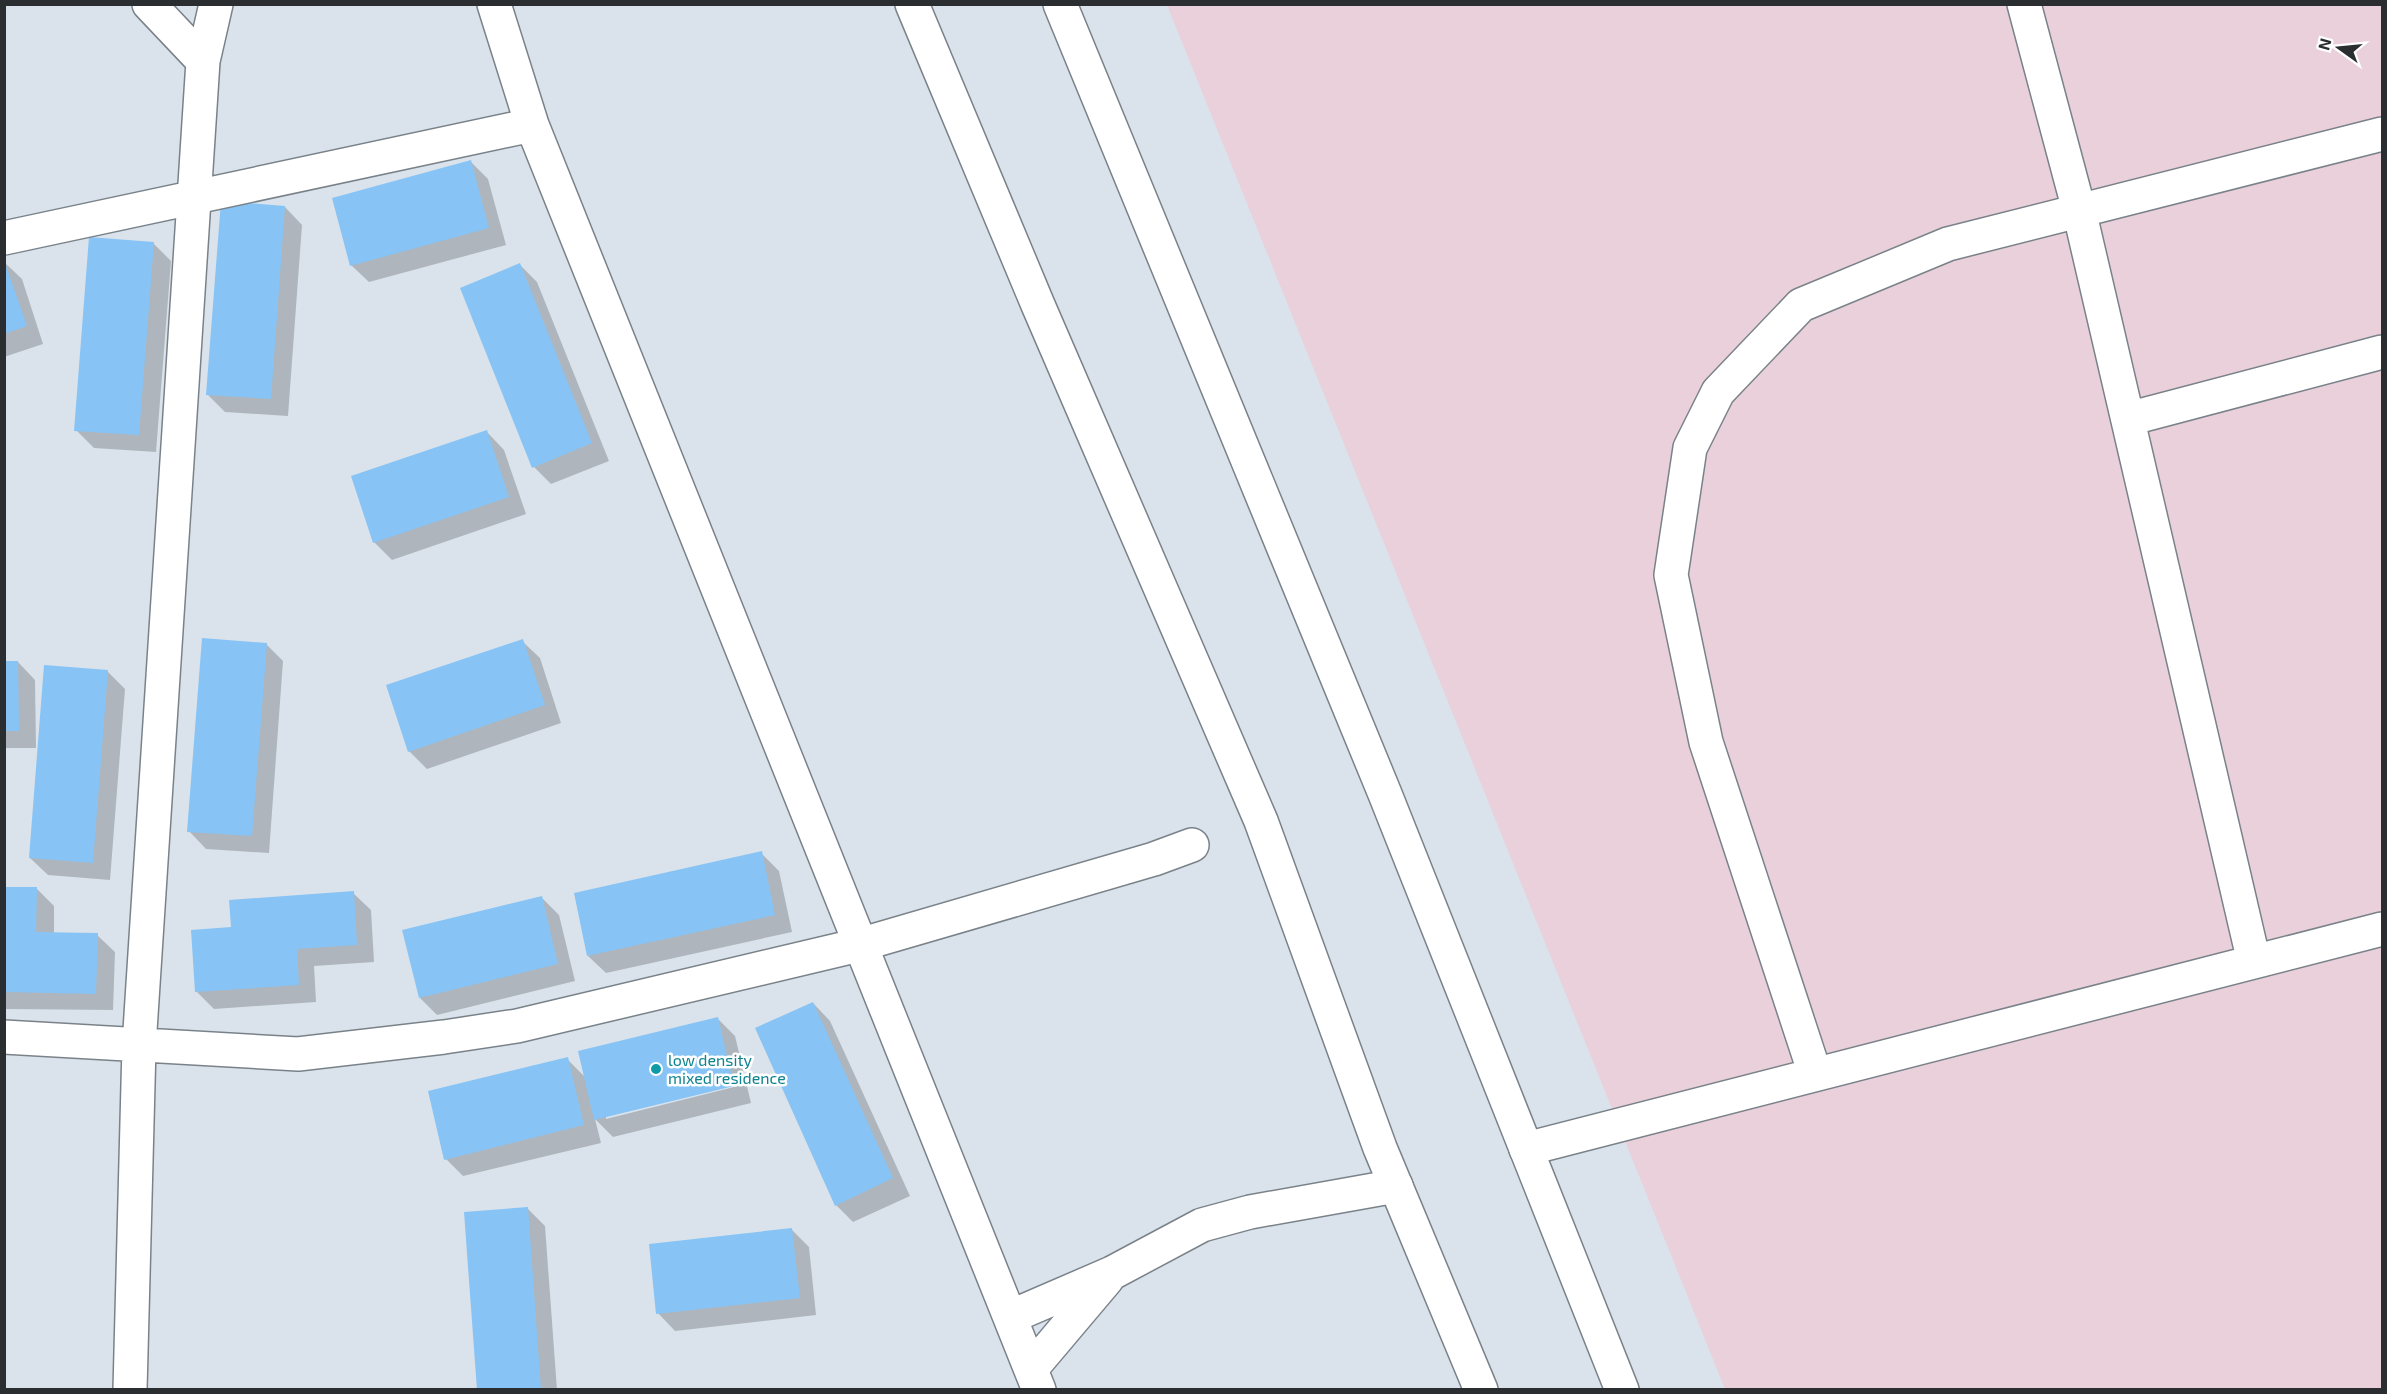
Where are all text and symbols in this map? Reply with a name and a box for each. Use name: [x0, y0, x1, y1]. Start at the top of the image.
north arrow: [2309, 18, 2369, 78]
text: N: [2313, 36, 2335, 52]
place label: low density mixed residence: [668, 1050, 786, 1087]
marker: low density mixed residence: [649, 1062, 663, 1076]

